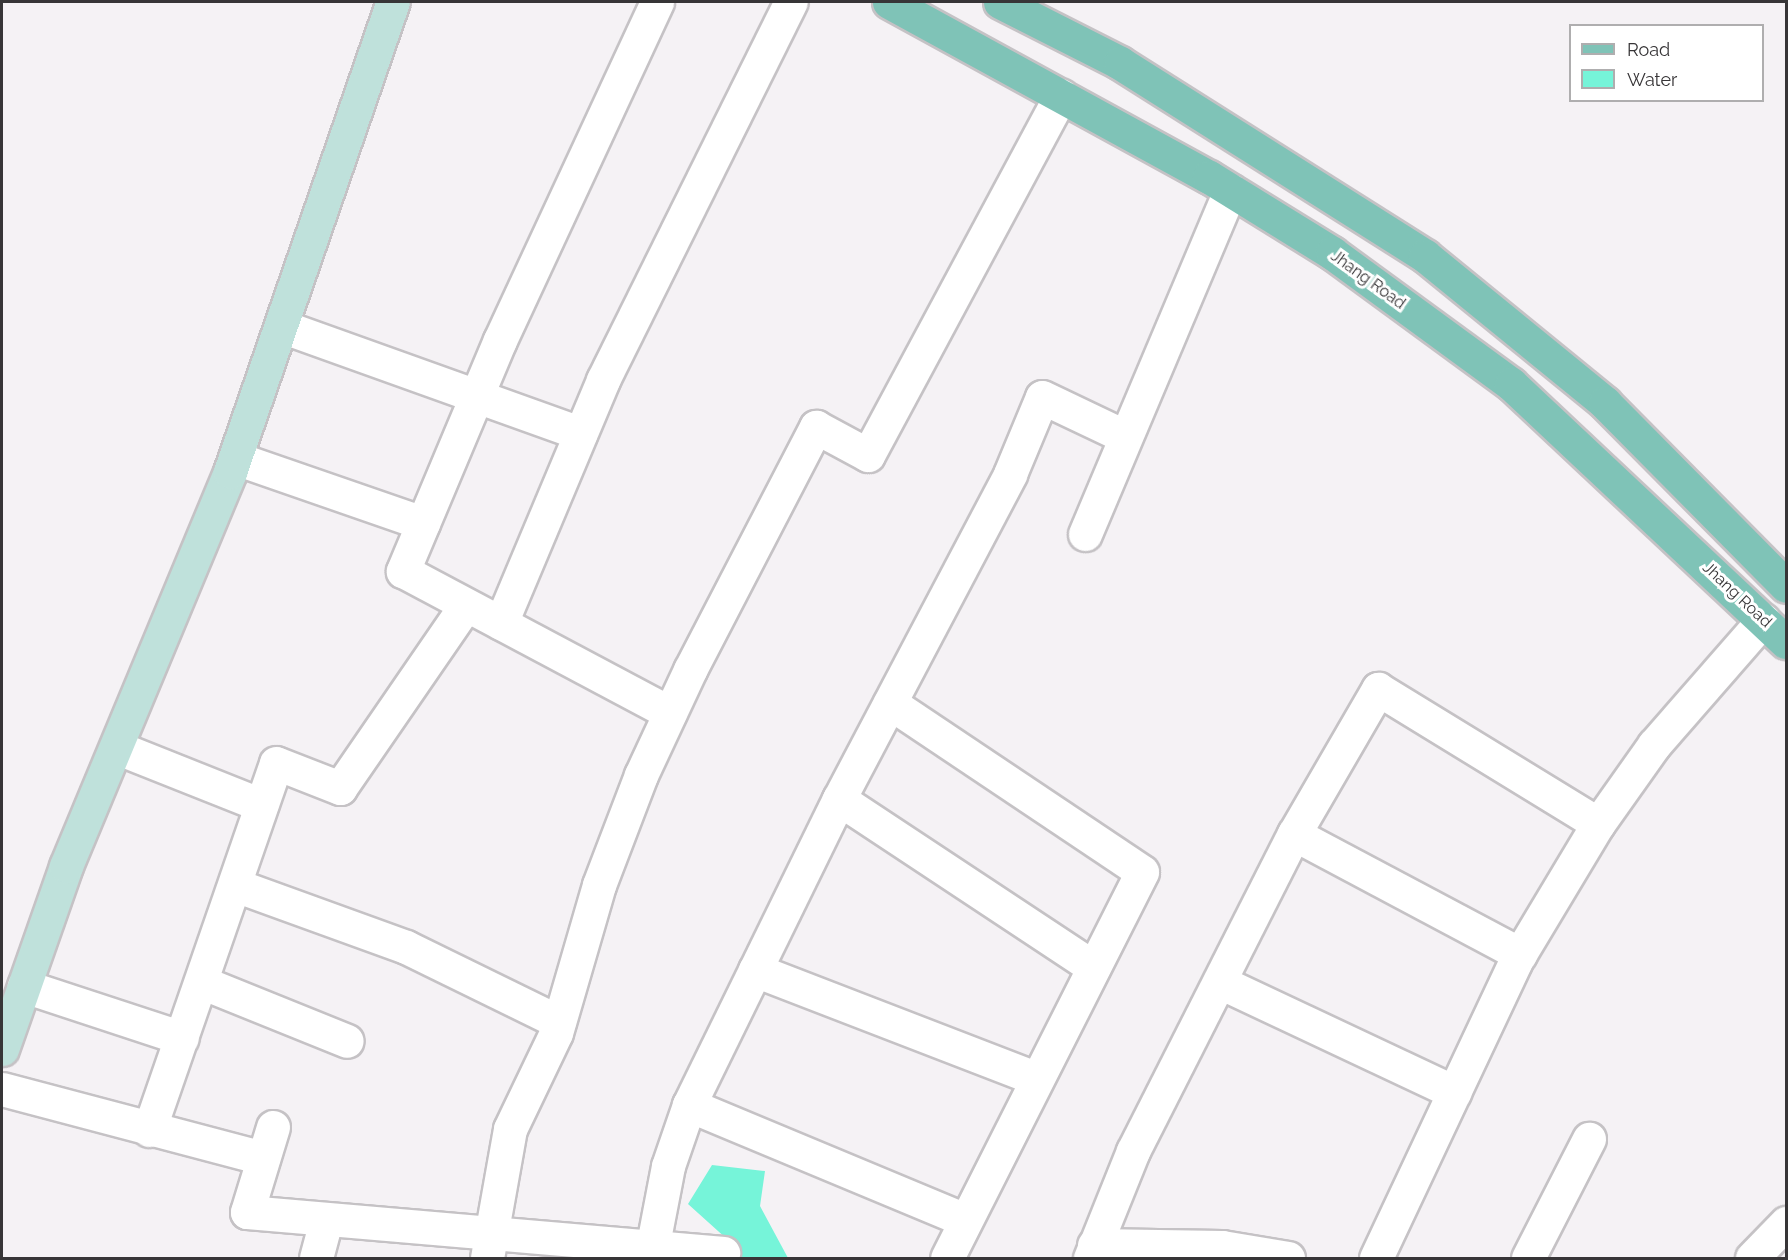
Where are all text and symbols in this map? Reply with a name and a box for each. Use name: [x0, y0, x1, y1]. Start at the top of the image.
legend: [1569, 24, 1764, 102]
text: Road: [1627, 39, 1670, 60]
text: Water: [1627, 69, 1677, 90]
street label: Jhang Road: [1327, 247, 1409, 313]
street label: Jhang Road: [1698, 558, 1776, 632]

